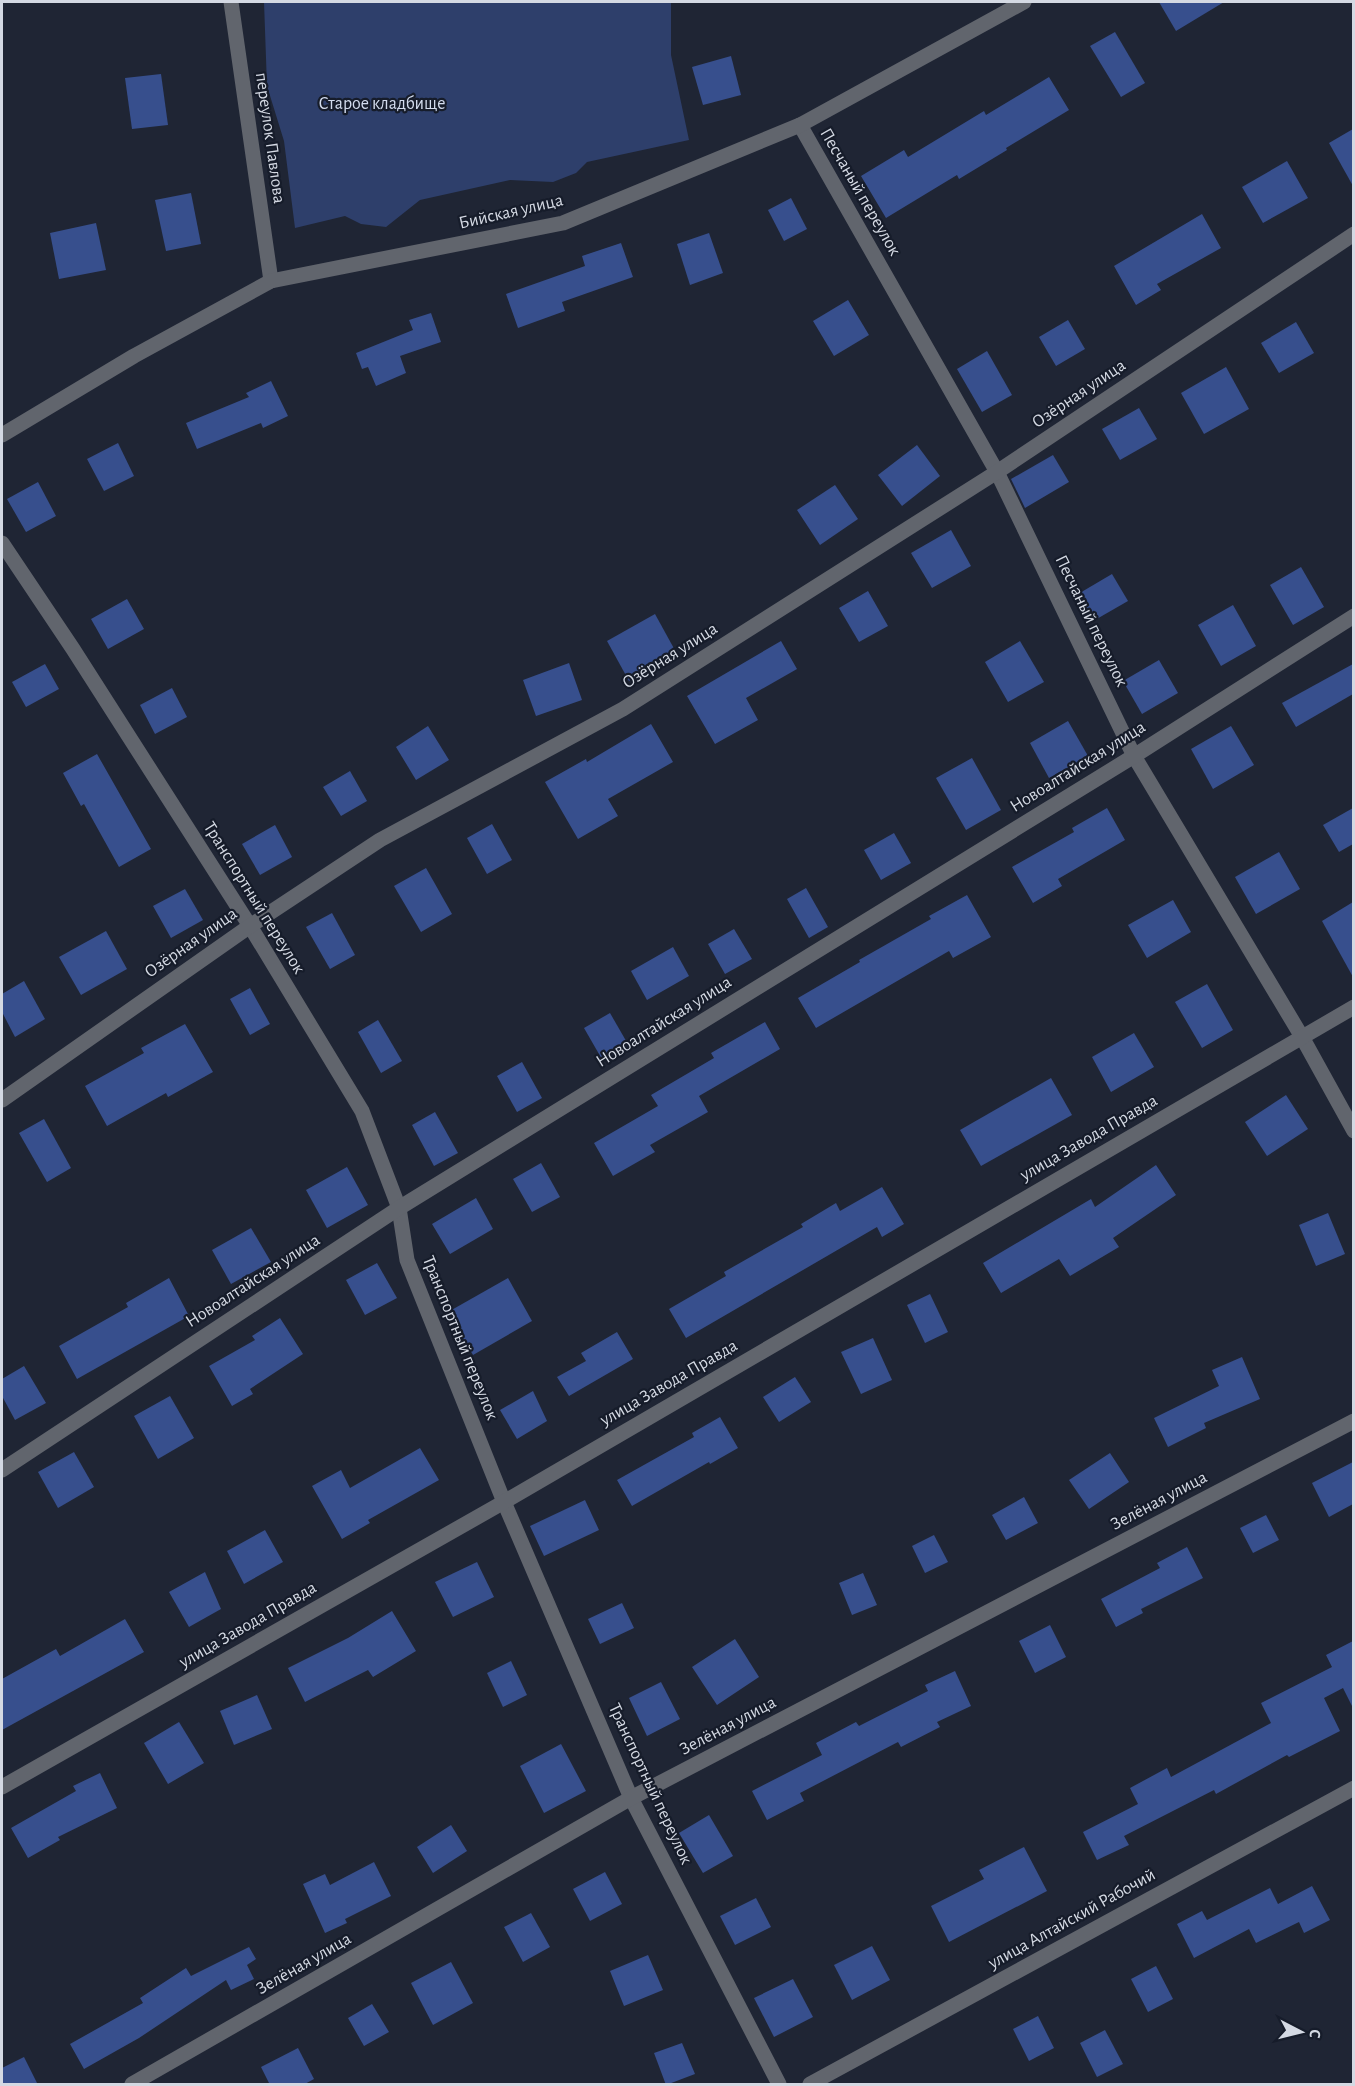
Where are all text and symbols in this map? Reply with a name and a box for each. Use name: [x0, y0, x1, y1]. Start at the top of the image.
street label: переулок Павлова: [252, 71, 288, 205]
park label: Старое кладбище: [319, 94, 445, 113]
street label: Песчаный переулок: [816, 125, 904, 259]
street label: Бийская улица: [457, 191, 565, 233]
street label: Озёрная улица: [1029, 356, 1129, 432]
street label: Песчаный переулок: [1051, 552, 1131, 690]
street label: Озёрная улица: [619, 620, 721, 692]
street label: Новоалтайская улица: [1007, 718, 1149, 816]
street label: Транспортный переулок: [200, 819, 308, 978]
street label: Озёрная улица: [141, 905, 241, 981]
street label: Новоалтайская улица: [593, 973, 735, 1071]
street label: улица Завода Правда: [1016, 1091, 1161, 1185]
street label: Новоалтайская улица: [183, 1231, 323, 1331]
street label: Транспортный переулок: [419, 1253, 501, 1423]
street label: улица Завода Правда: [596, 1336, 741, 1430]
street label: Зелёная улица: [1108, 1468, 1210, 1534]
street label: улица Завода Правда: [175, 1578, 320, 1672]
street label: Зелёная улица: [677, 1693, 779, 1759]
street label: Транспортный переулок: [605, 1701, 695, 1868]
street label: улица Алтайский Рабочий: [984, 1865, 1159, 1973]
street label: Зелёная улица: [254, 1930, 354, 1998]
north arrow: [1271, 2002, 1331, 2062]
text: С: [1306, 2028, 1323, 2039]

